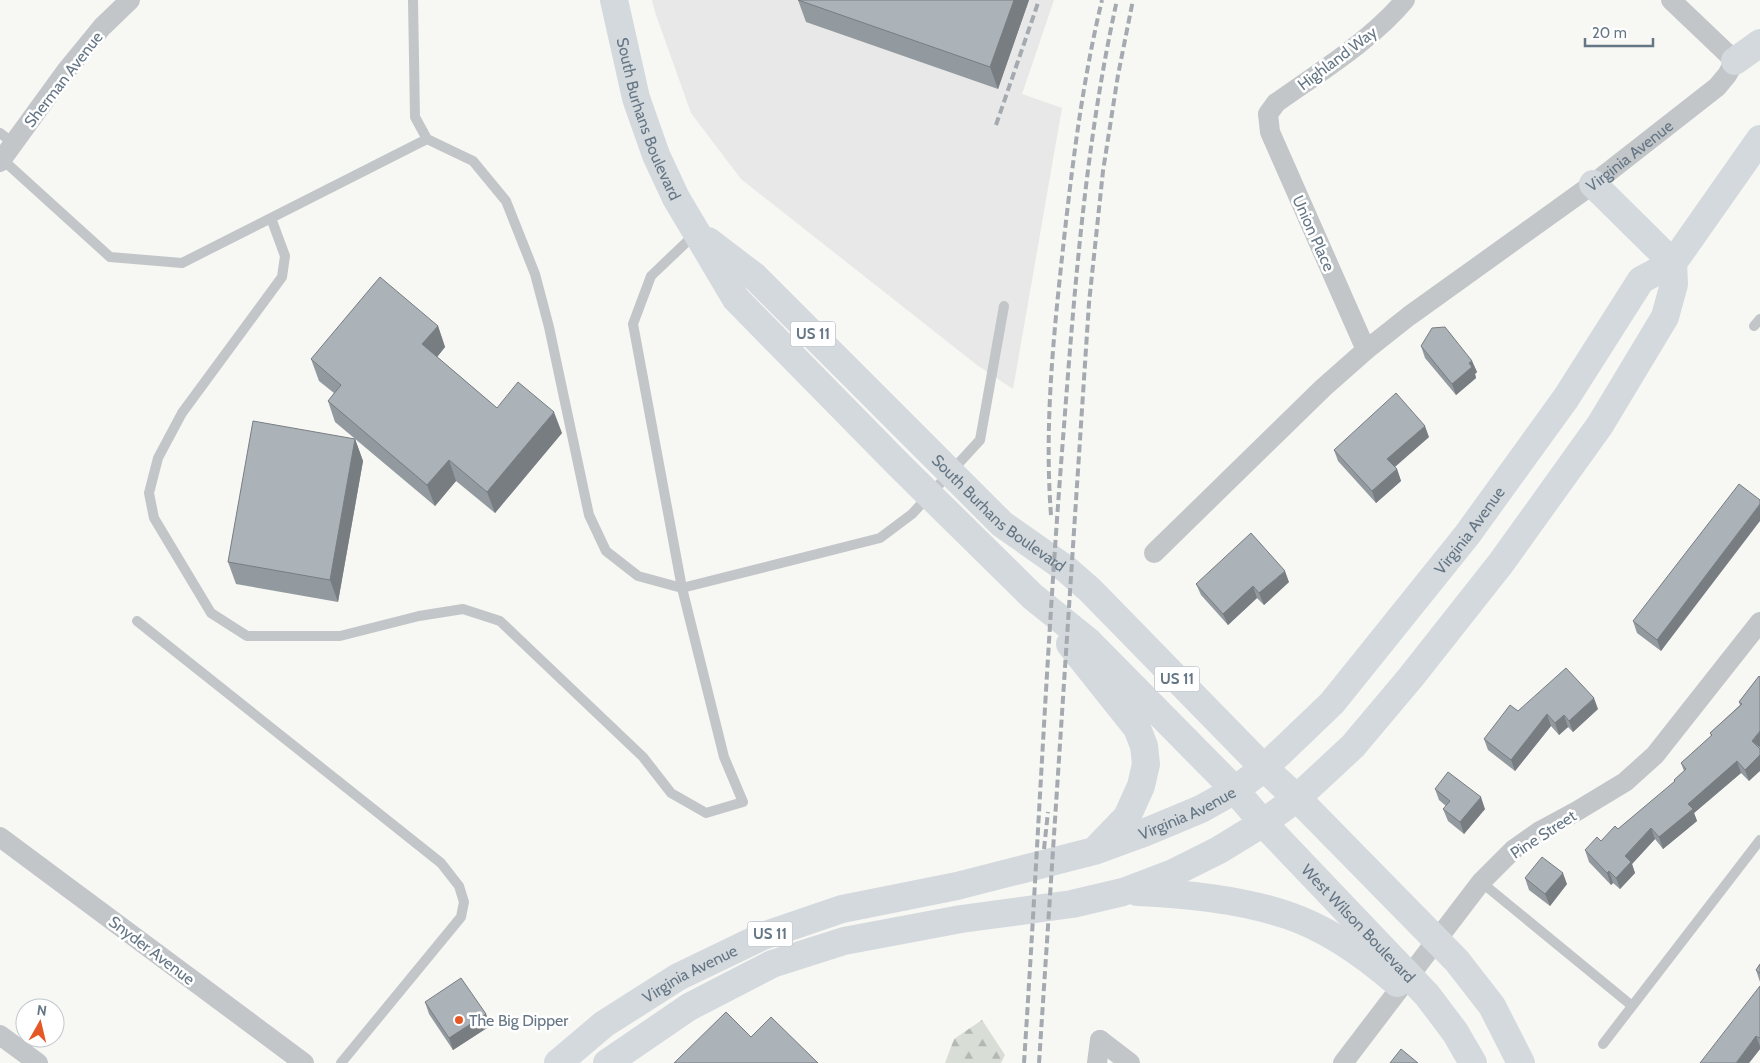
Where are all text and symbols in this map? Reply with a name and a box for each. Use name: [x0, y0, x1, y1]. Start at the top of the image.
scale bar: [1585, 15, 1652, 47]
street label: Highland Way: [1294, 23, 1381, 94]
text: 20 m: [1592, 24, 1627, 42]
street label: Sherman Avenue: [20, 28, 107, 131]
street label: South Burhans Boulevard: [613, 36, 685, 203]
street label: Virginia Avenue: [1583, 116, 1677, 196]
street label: Union Place: [1288, 192, 1339, 274]
road number: US 11: [790, 322, 836, 346]
street label: South Burhans Boulevard: [928, 451, 1069, 576]
street label: Virginia Avenue: [1430, 483, 1509, 578]
road number: US 11: [1154, 666, 1200, 692]
street label: Virginia Avenue: [1136, 783, 1239, 844]
street label: Pine Street: [1507, 806, 1580, 863]
street label: West Wilson Boulevard: [1297, 860, 1419, 987]
street label: Snyder Avenue: [105, 912, 198, 989]
road number: US 11: [748, 922, 792, 946]
street label: Virginia Avenue: [639, 941, 740, 1007]
north arrow: [15, 998, 65, 1048]
text: N: [36, 1001, 48, 1020]
place label: The Big Dipper: [469, 1011, 569, 1030]
marker: The Big Dipper: [453, 1014, 465, 1026]

